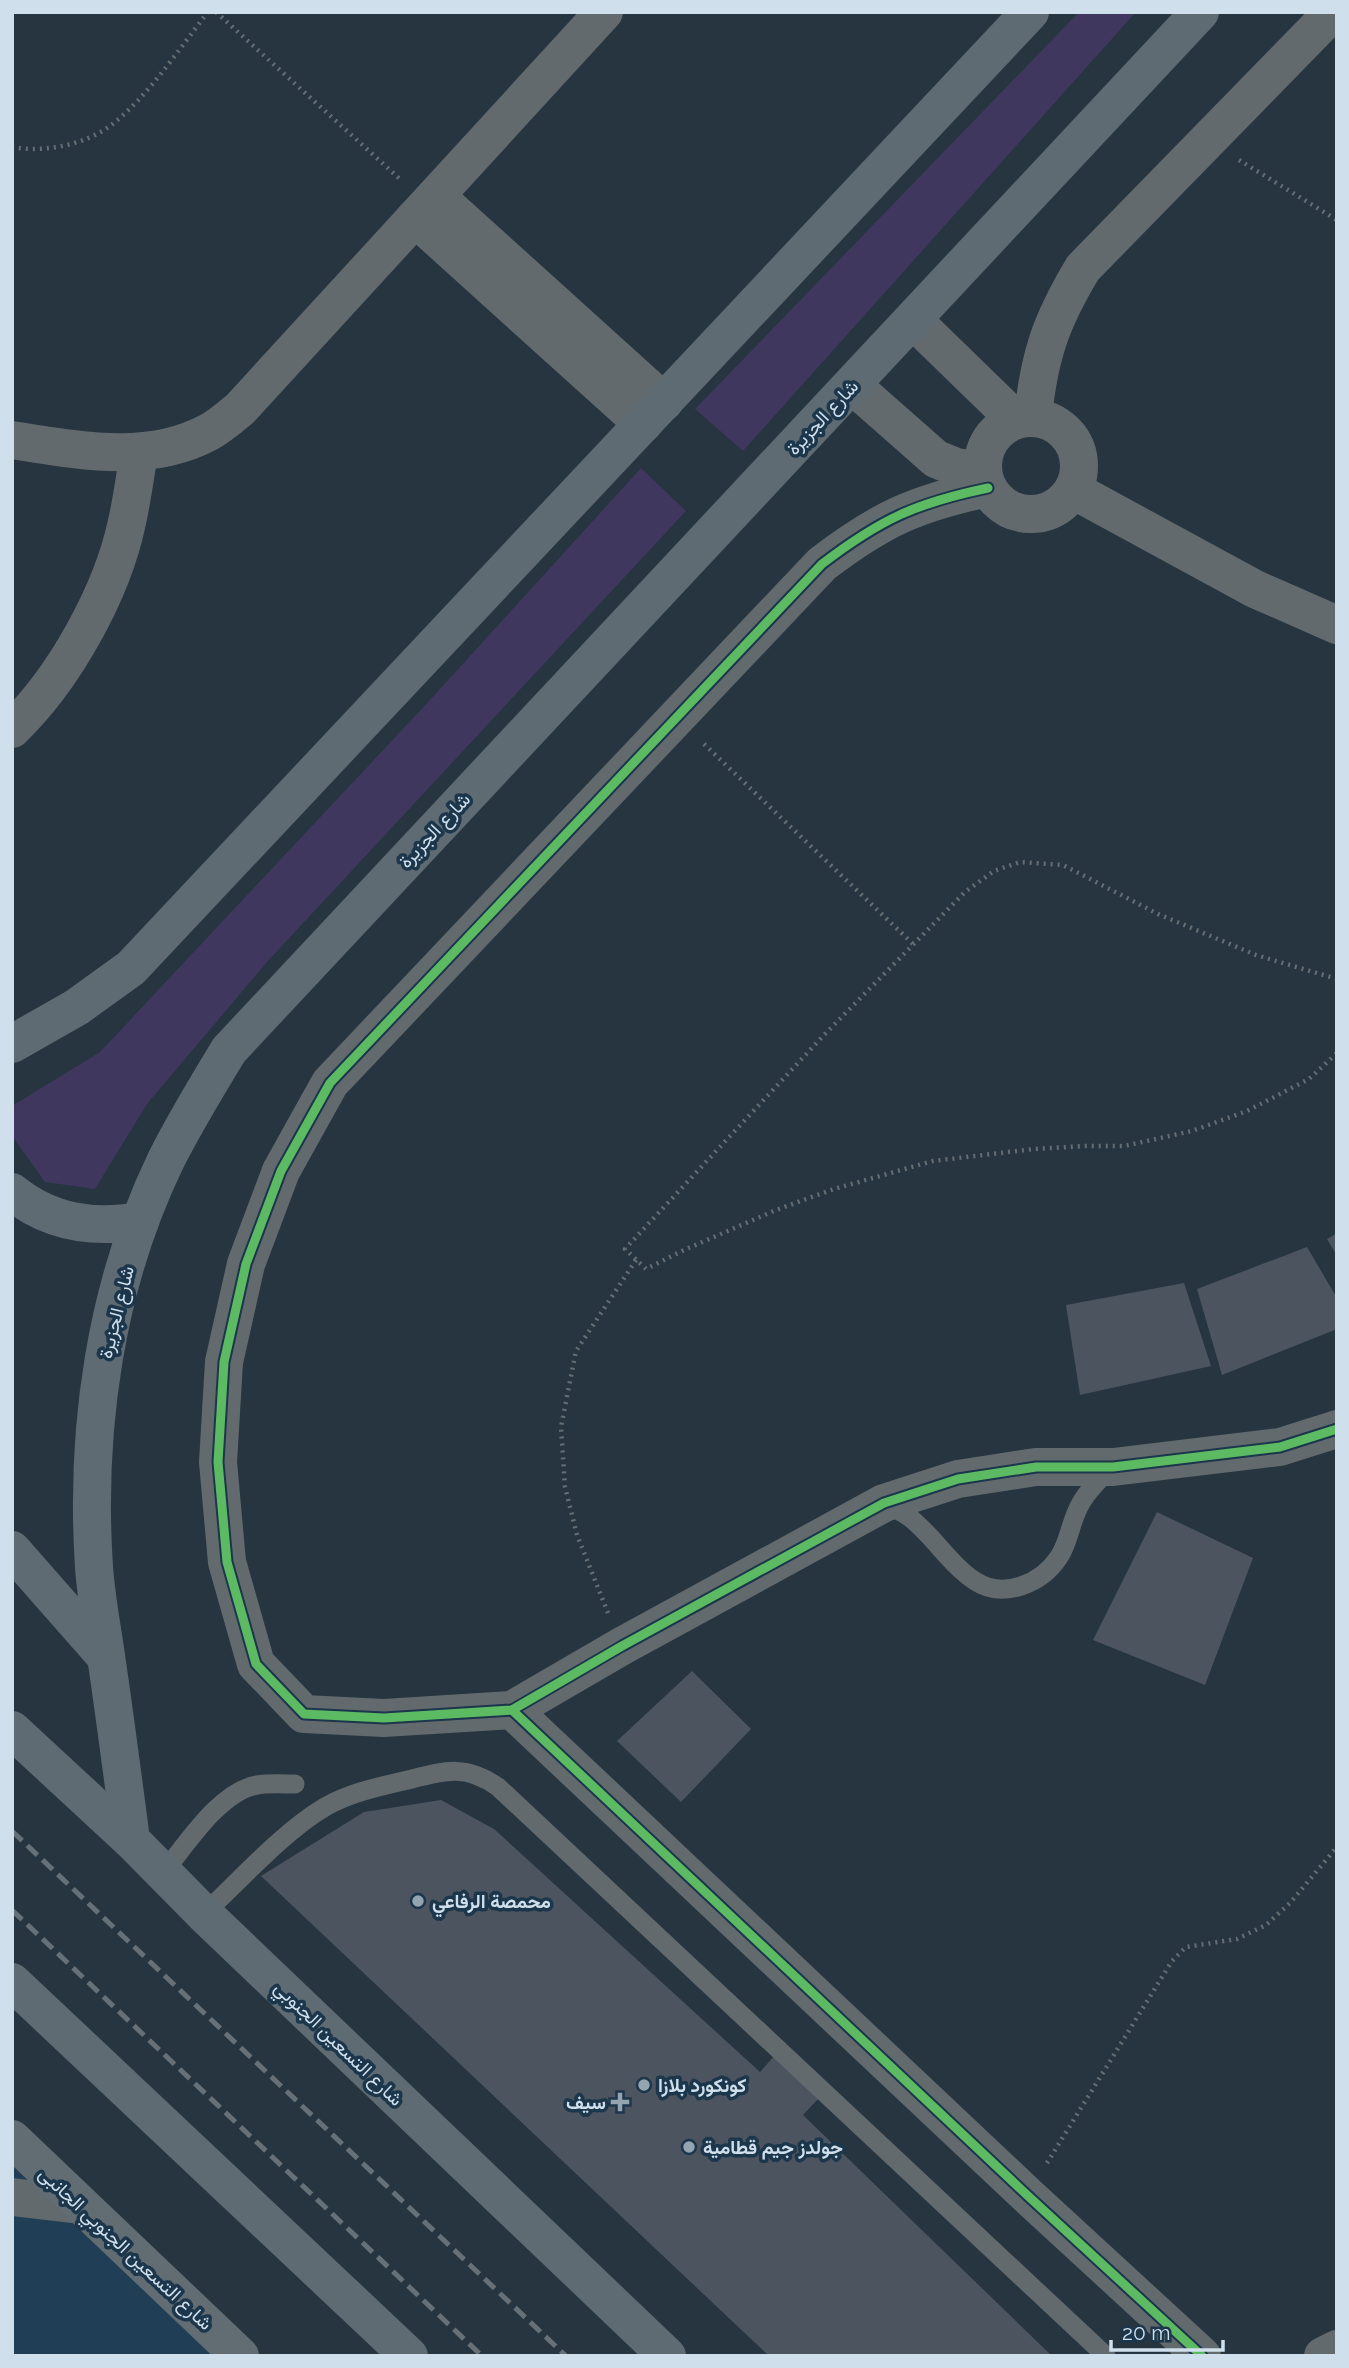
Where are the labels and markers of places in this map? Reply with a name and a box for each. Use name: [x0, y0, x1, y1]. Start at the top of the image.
place label: محمصة الرفاعي: [432, 1890, 551, 1918]
marker: محمصة الرفاعي: [410, 1893, 426, 1909]
place label: كونكورد بلازا: [658, 2074, 747, 2098]
marker: كونكورد بلازا: [636, 2077, 652, 2093]
place label: سيف: [566, 2091, 606, 2114]
marker: سيف: [612, 2094, 628, 2110]
place label: جولدز جيم قطامية: [703, 2136, 843, 2160]
marker: جولدز جيم قطامية: [681, 2139, 697, 2155]

